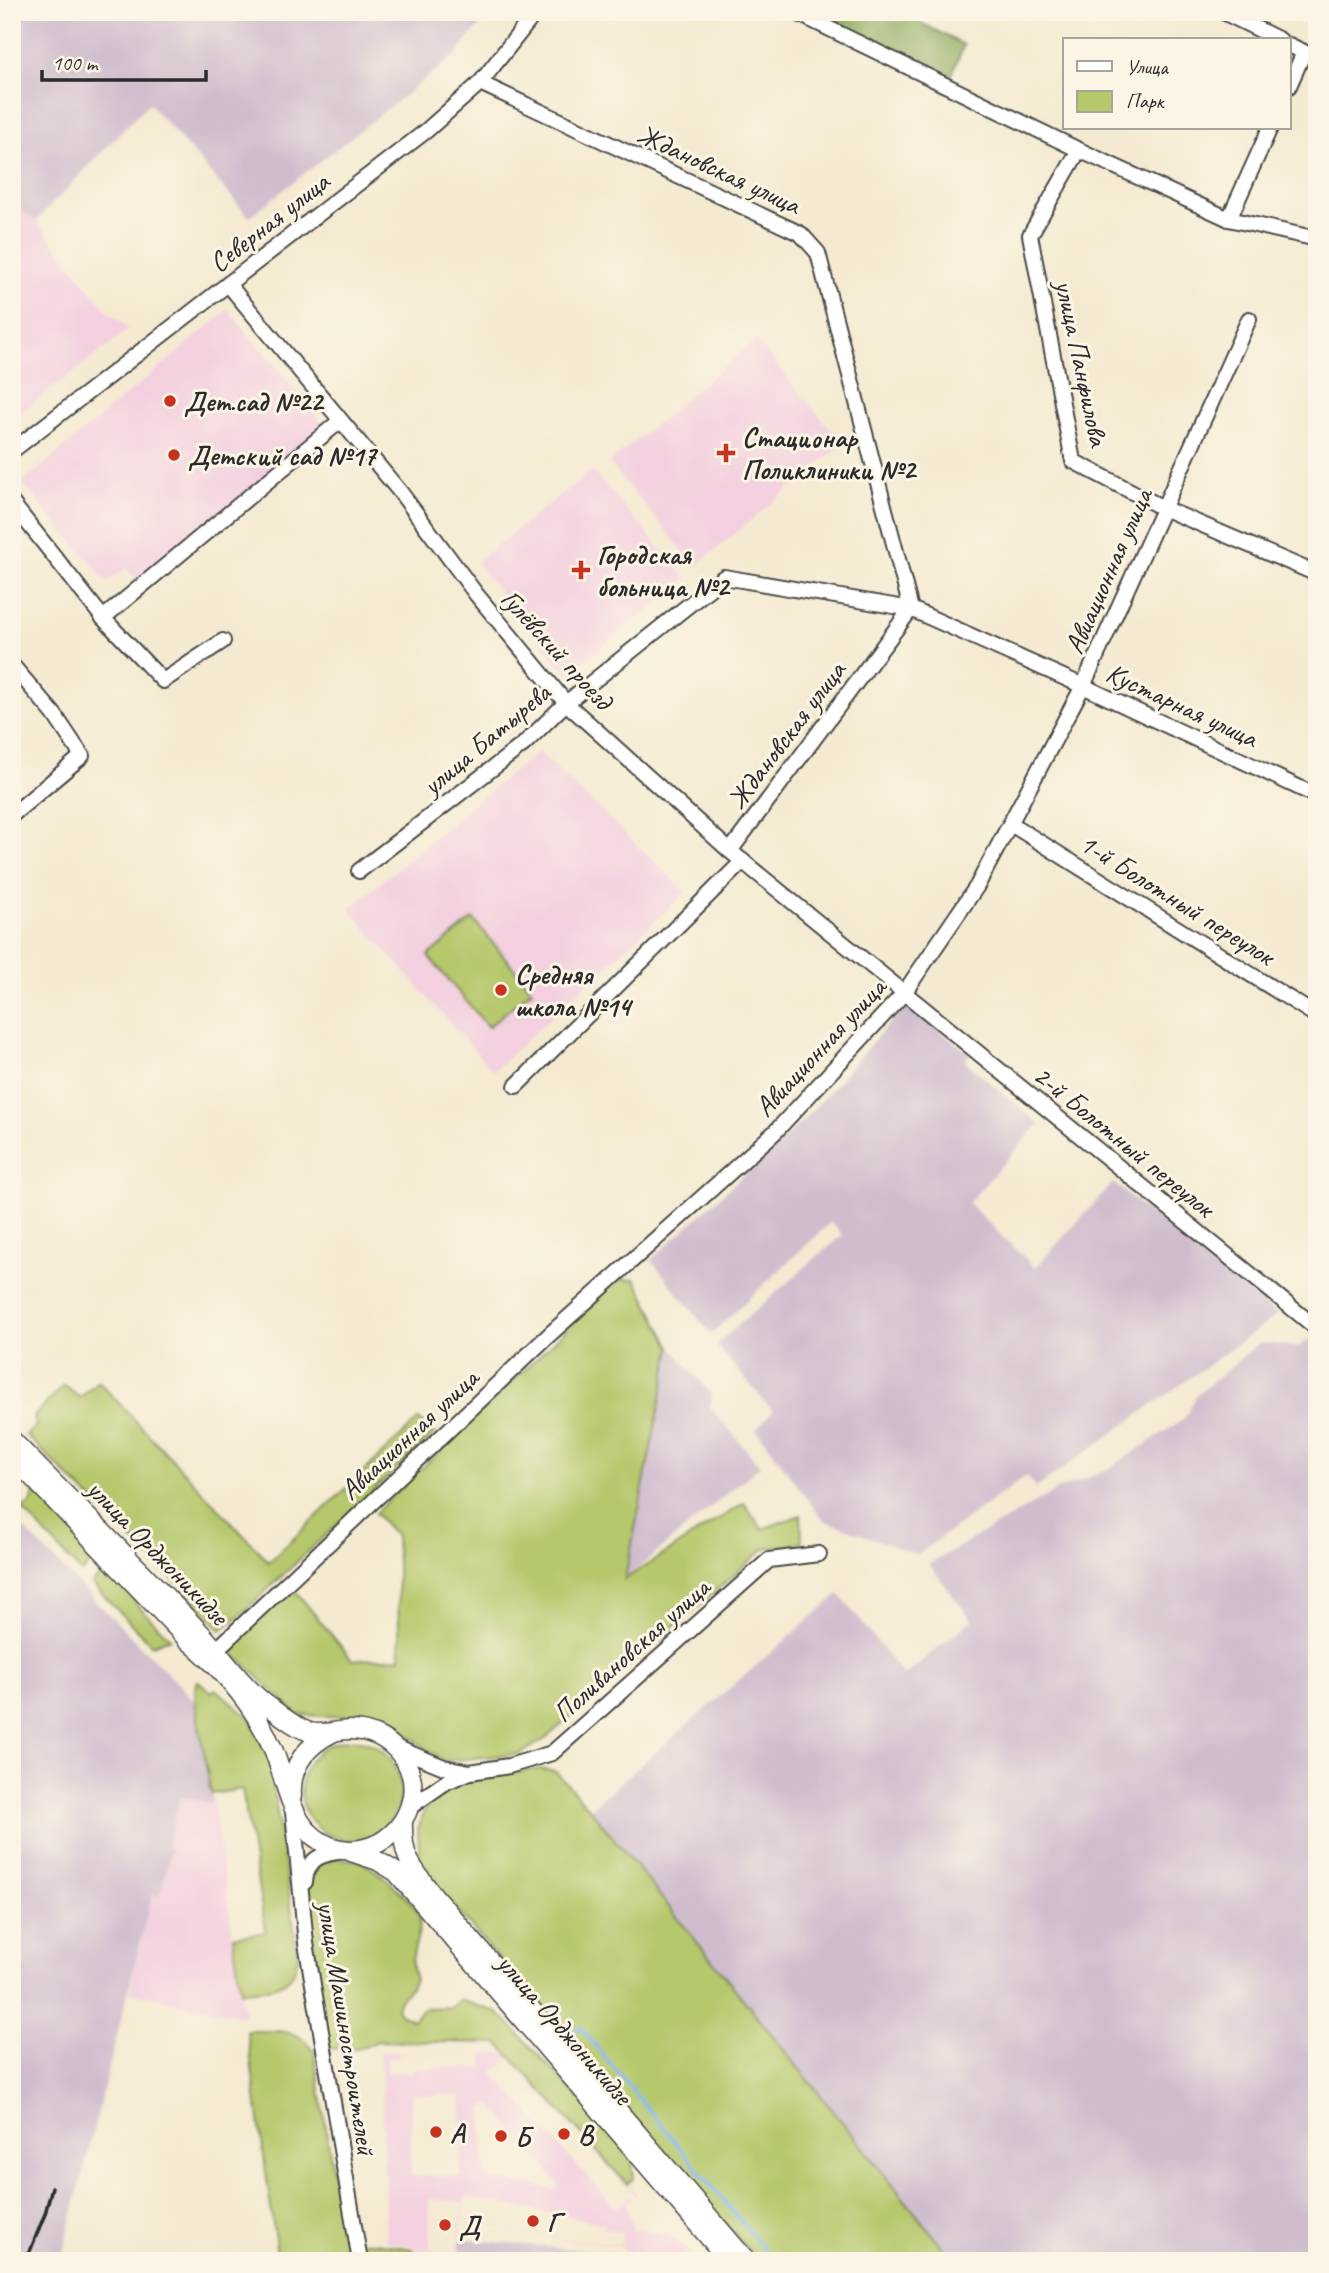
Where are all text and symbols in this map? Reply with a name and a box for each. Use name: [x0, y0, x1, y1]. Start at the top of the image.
scale bar: [42, 38, 206, 82]
legend: [1063, 38, 1290, 130]
text: 100 m: [52, 50, 99, 76]
text: Улица: [1126, 54, 1169, 80]
text: Парк: [1126, 88, 1166, 114]
street label: Ждановская улица: [632, 116, 808, 223]
street label: Северная улица: [202, 163, 338, 280]
street label: улица Панфилова: [1047, 275, 1117, 451]
place label: Дет.сад №22: [184, 384, 325, 419]
marker: Дет.сад №22: [162, 393, 178, 409]
place label: Стационар Поликлиники №2: [742, 420, 917, 487]
place label: Детский сад №17: [188, 438, 378, 473]
marker: Стационар Поликлиники №2: [716, 443, 736, 463]
marker: Детский сад №17: [166, 447, 182, 463]
street label: Авиационная улица: [1056, 481, 1161, 659]
place label: Городская больница №2: [597, 537, 731, 604]
marker: Городская больница №2: [571, 560, 591, 580]
street label: Гулёвский проезд: [494, 581, 622, 719]
street label: Ждановская улица: [719, 653, 854, 816]
street label: Кустарная улица: [1101, 655, 1265, 756]
street label: улица Батырева: [413, 674, 559, 804]
street label: 1-й Болотный переулок: [1073, 825, 1283, 974]
place label: Средняя школа №14: [515, 957, 634, 1024]
street label: Авиационная улица: [747, 969, 895, 1124]
marker: Средняя школа №14: [493, 982, 509, 998]
street label: 2-й Болотный переулок: [1026, 1057, 1224, 1226]
street label: Авиационная улица: [332, 1359, 487, 1507]
street label: улица Орджоникидзе: [78, 1470, 238, 1634]
street label: Поливановская улица: [545, 1569, 719, 1730]
street label: улица Машиностроителей: [309, 1897, 385, 2159]
street label: улица Орджоникидзе: [488, 1945, 642, 2113]
place label: А: [450, 2115, 466, 2150]
place label: В: [578, 2117, 595, 2152]
place label: Б: [515, 2119, 535, 2154]
marker: А: [428, 2124, 444, 2140]
marker: В: [556, 2126, 572, 2142]
marker: Б: [493, 2128, 509, 2144]
place label: Г: [547, 2204, 566, 2239]
place label: Д: [459, 2208, 482, 2243]
marker: Г: [525, 2213, 541, 2229]
marker: Д: [437, 2217, 453, 2233]

